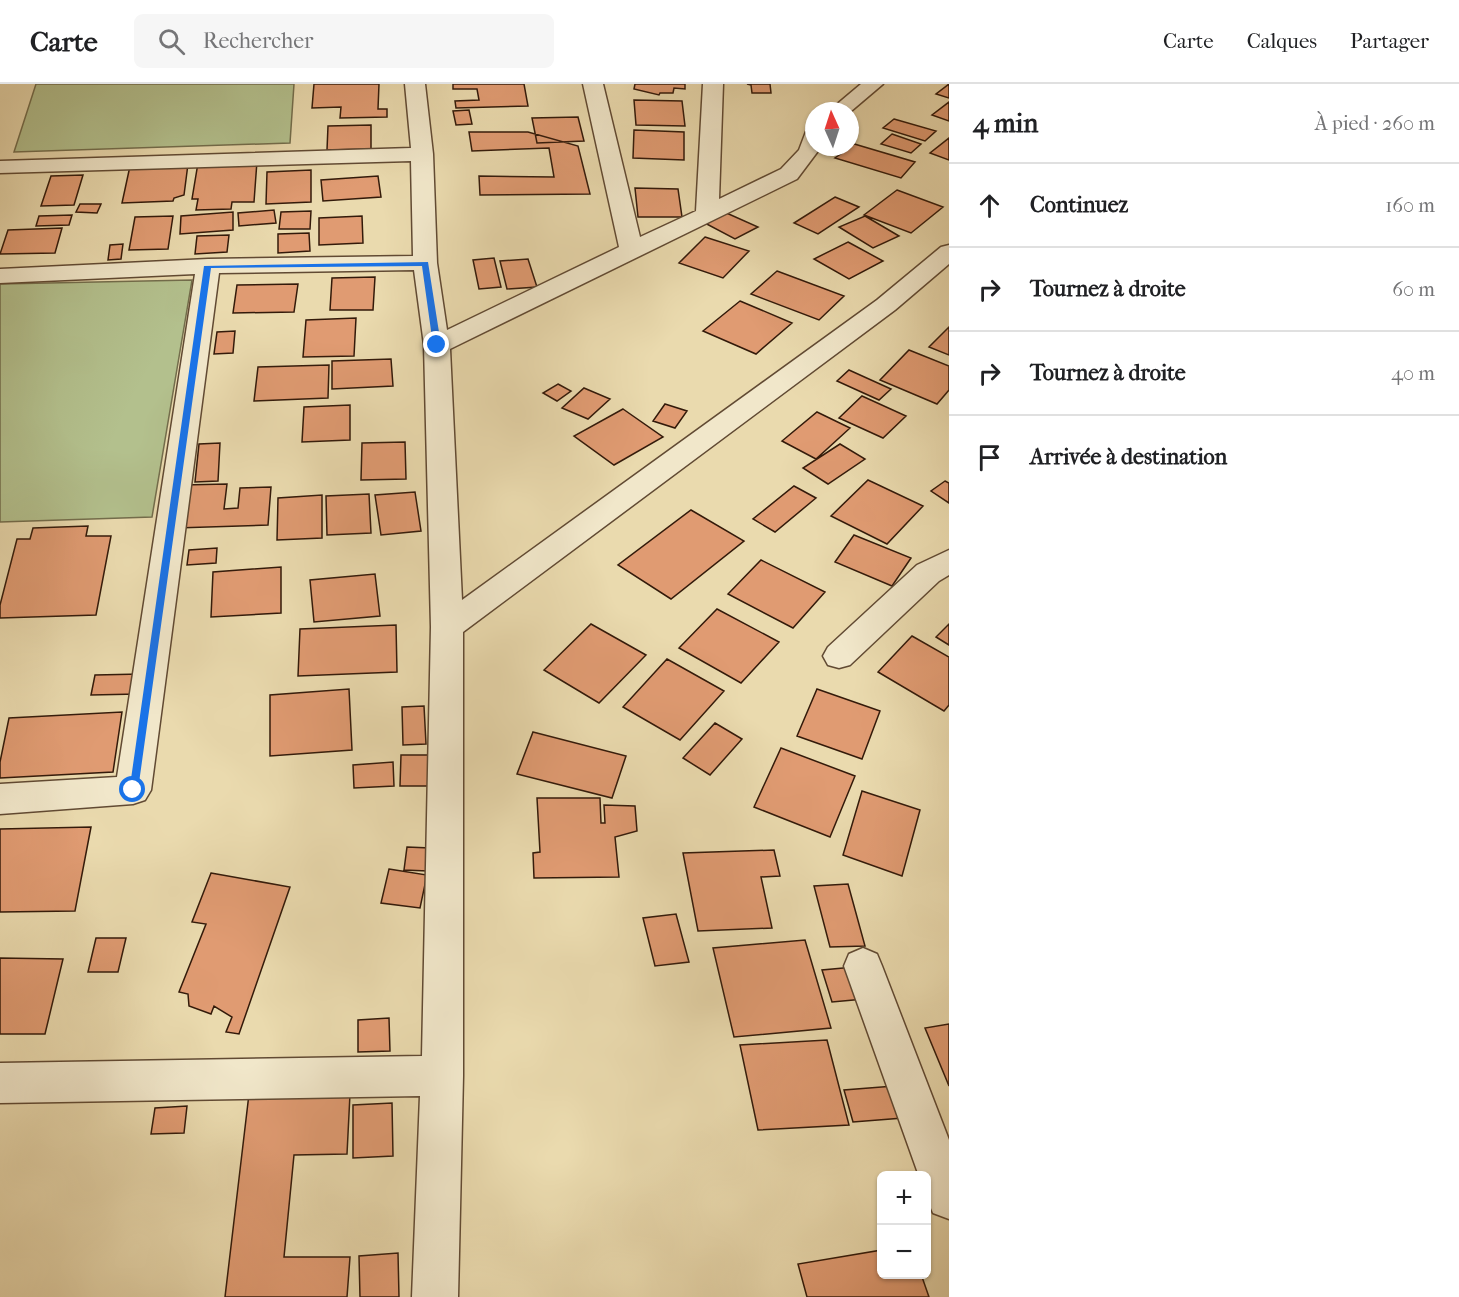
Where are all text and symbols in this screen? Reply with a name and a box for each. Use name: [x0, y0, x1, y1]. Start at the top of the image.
search box: [134, 14, 554, 68]
text: Carte: [30, 25, 98, 58]
icon: search: [155, 25, 188, 58]
text: Rechercher: [203, 28, 313, 54]
text: Carte: [1163, 29, 1214, 53]
text: Calques: [1247, 29, 1317, 53]
text: Partager: [1350, 29, 1429, 53]
north arrow: [805, 102, 859, 156]
text: 4 min: [973, 108, 1038, 139]
text: À pied · 260 m: [1315, 112, 1435, 135]
icon: ahead: [973, 189, 1006, 222]
text: Continuez: [1030, 192, 1128, 218]
text: 160 m: [1385, 194, 1435, 217]
icon: right: [973, 273, 1006, 306]
text: Tournez à droite: [1030, 276, 1186, 302]
text: 60 m: [1392, 278, 1435, 301]
route end: [423, 331, 449, 357]
icon: right: [973, 357, 1006, 390]
text: Tournez à droite: [1030, 360, 1186, 386]
text: 40 m: [1391, 362, 1435, 385]
icon: arrive: [973, 441, 1006, 474]
text: Arrivée à destination: [1030, 444, 1227, 470]
route start: [119, 776, 145, 802]
map controls: [877, 1171, 931, 1279]
button: +: [877, 1171, 931, 1225]
button: −: [877, 1225, 931, 1279]

